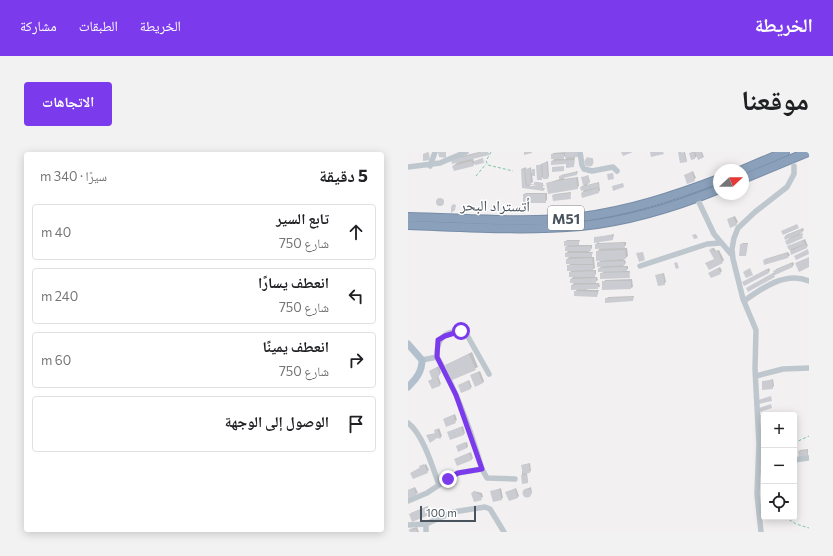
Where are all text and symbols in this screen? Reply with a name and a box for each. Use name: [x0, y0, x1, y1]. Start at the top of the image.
text: الخريطة: [755, 13, 813, 36]
text: مشاركة: [20, 17, 57, 34]
text: الطبقات: [79, 17, 118, 34]
text: الخريطة: [140, 17, 181, 34]
button: الاتجاهات: [24, 82, 112, 126]
text: موقعنا: [741, 82, 809, 116]
north arrow: [713, 164, 749, 200]
text: 5 دقيقة: [319, 165, 368, 186]
text: سيرًا · 340 m: [40, 168, 107, 184]
street label: أتستراد البحر: [459, 195, 530, 216]
road number: M51: [548, 206, 584, 230]
text: تابع السير: [276, 209, 329, 227]
icon: ahead: [345, 221, 367, 243]
text: 40 m: [41, 224, 71, 240]
text: شارع 750: [279, 235, 329, 251]
text: انعطف يسارًا: [258, 273, 329, 291]
icon: left: [345, 285, 367, 307]
text: 240 m: [41, 288, 78, 304]
text: شارع 750: [279, 299, 329, 315]
route start: [452, 322, 470, 340]
text: انعطف يمينًا: [263, 337, 329, 355]
icon: right: [345, 349, 367, 371]
text: 60 m: [41, 352, 71, 368]
text: شارع 750: [279, 363, 329, 379]
text: الوصول إلى الوجهة: [225, 412, 329, 430]
map controls: [761, 412, 797, 520]
button: +: [761, 412, 797, 448]
icon: arrive: [345, 413, 367, 435]
button: −: [761, 448, 797, 484]
route end: [439, 470, 457, 488]
button: locate: [761, 484, 797, 520]
scale bar: [420, 504, 476, 523]
text: 100 m: [426, 506, 457, 519]

